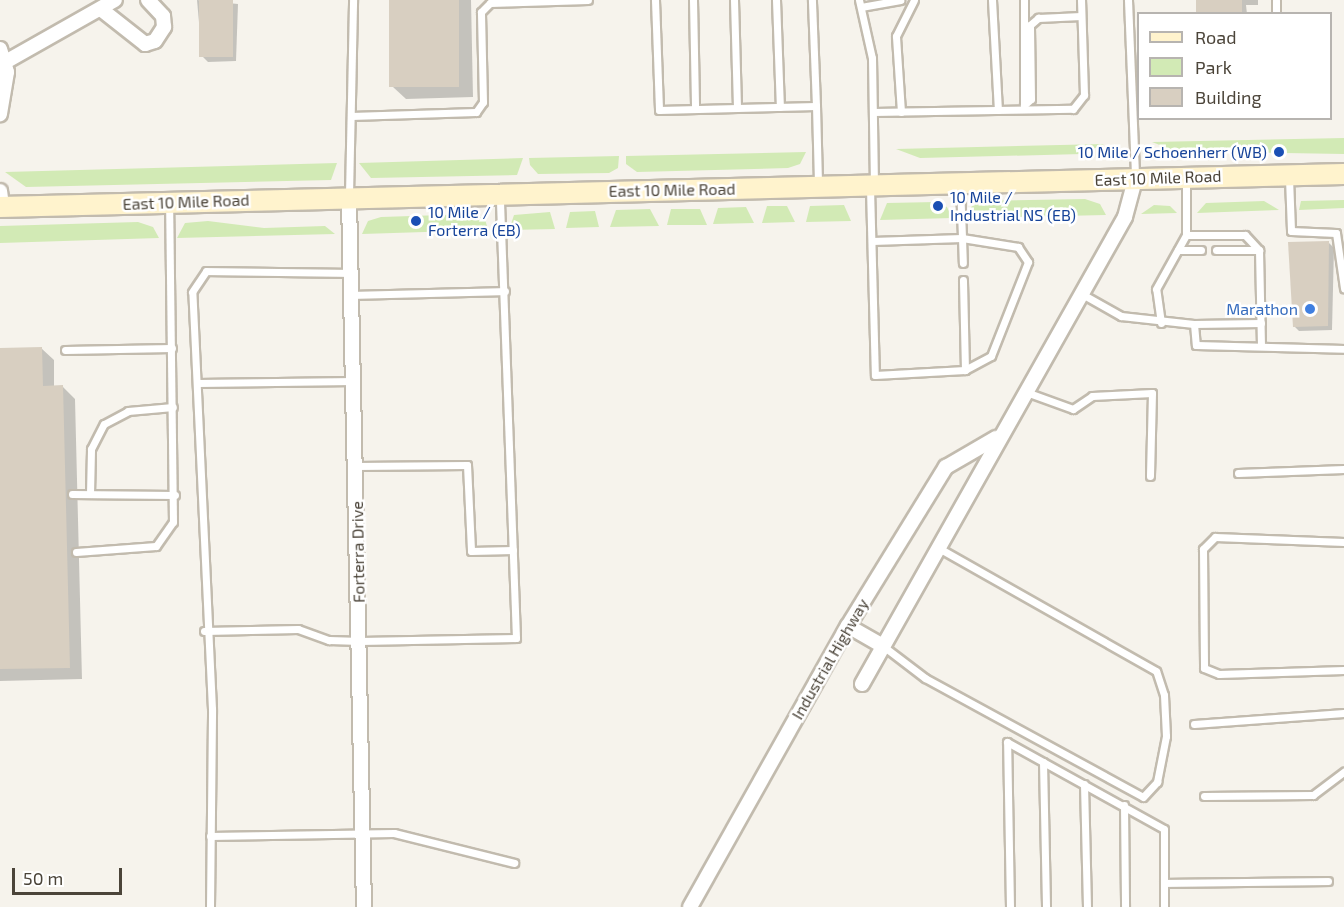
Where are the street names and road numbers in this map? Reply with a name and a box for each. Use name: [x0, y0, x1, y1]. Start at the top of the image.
street label: East 10 Mile Road: [1094, 166, 1222, 190]
street label: East 10 Mile Road: [608, 179, 736, 201]
street label: East 10 Mile Road: [122, 190, 250, 214]
street label: Forterra Drive: [348, 501, 368, 603]
street label: Industrial Highway: [787, 595, 873, 723]

